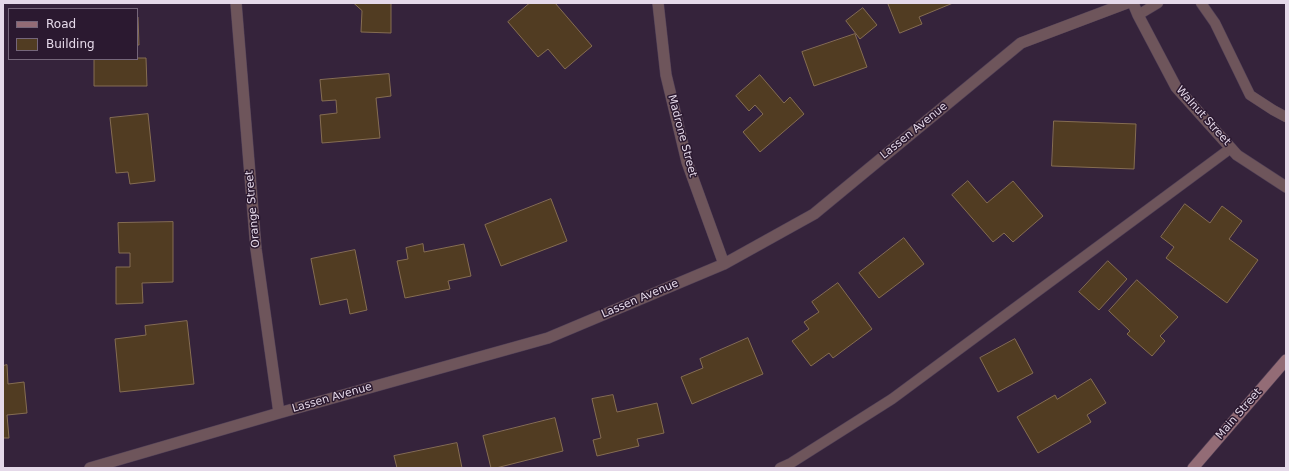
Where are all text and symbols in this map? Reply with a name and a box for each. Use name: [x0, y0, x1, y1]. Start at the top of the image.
legend: [8, 8, 138, 60]
text: Road: [46, 17, 76, 31]
text: Building: [46, 37, 95, 51]
street label: Walnut Street: [1173, 84, 1233, 148]
street label: Madrone Street: [665, 93, 699, 179]
street label: Lassen Avenue: [878, 100, 950, 162]
street label: Orange Street: [243, 170, 263, 248]
street label: Lassen Avenue: [599, 277, 681, 321]
street label: Lassen Avenue: [291, 380, 373, 416]
street label: Main Street: [1213, 386, 1265, 442]

